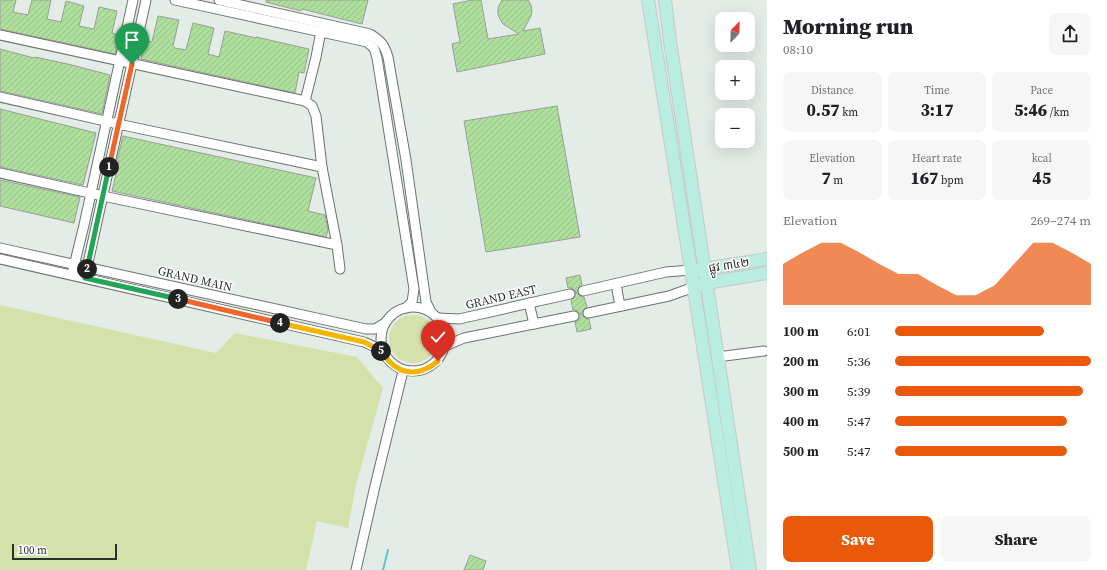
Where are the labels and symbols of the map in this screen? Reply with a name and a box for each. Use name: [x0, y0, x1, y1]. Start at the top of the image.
north arrow: [715, 12, 755, 52]
pin: [115, 23, 149, 64]
pin: 1: [99, 157, 119, 177]
street label: ផ្លូវ ៣៤២: [707, 254, 751, 279]
pin: 2: [77, 259, 97, 279]
street label: GRAND MAIN: [156, 263, 234, 295]
street label: GRAND EAST: [464, 281, 539, 313]
pin: 3: [168, 289, 188, 309]
pin: 4: [270, 313, 290, 333]
pin: [421, 320, 455, 361]
pin: 5: [371, 341, 391, 361]
scale bar: [12, 542, 117, 561]

